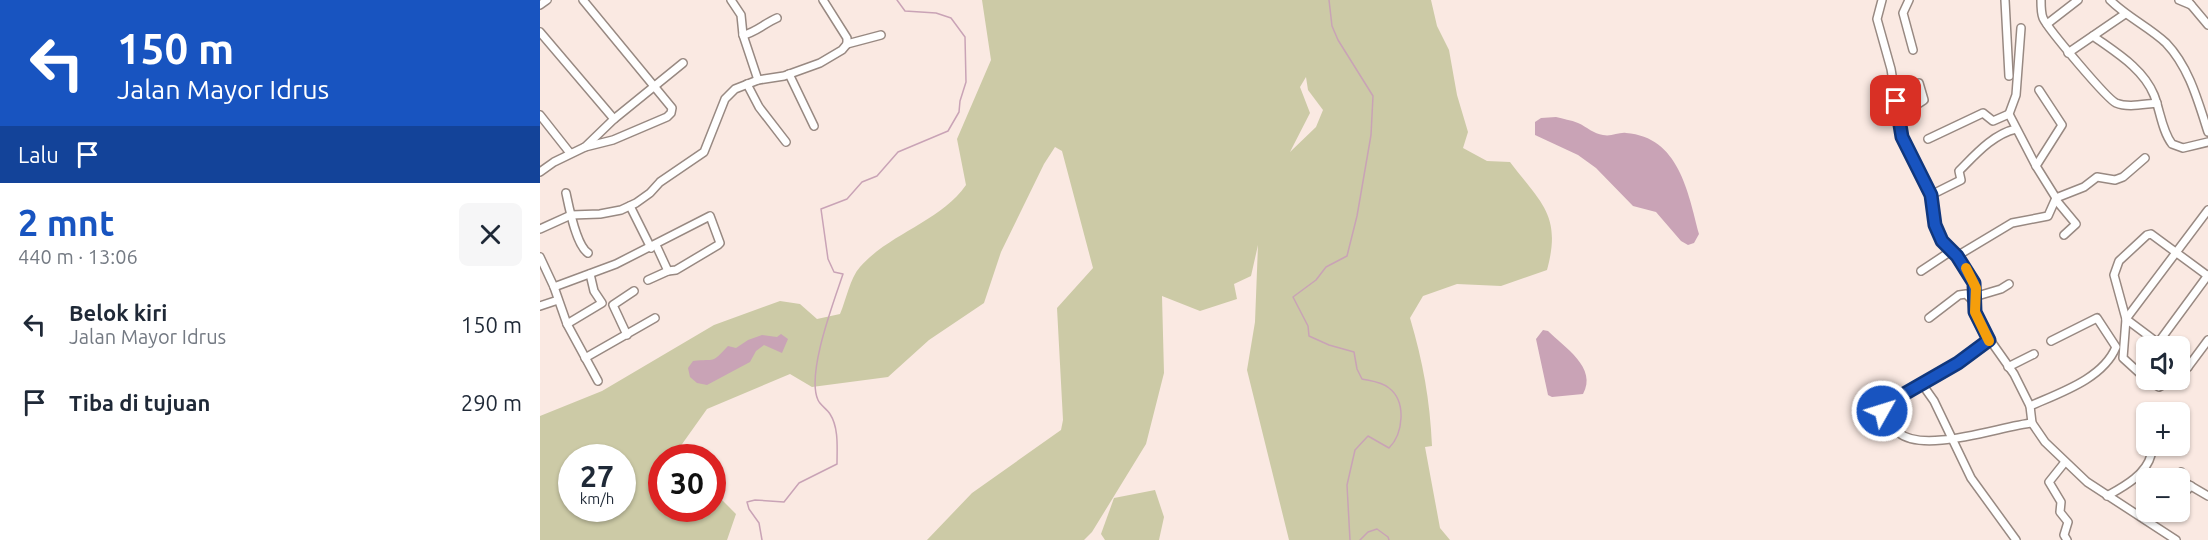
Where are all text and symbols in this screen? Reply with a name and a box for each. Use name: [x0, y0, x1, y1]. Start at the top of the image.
icon: left: [18, 24, 96, 102]
text: 150 m: [117, 25, 234, 72]
text: Jalan Mayor Idrus: [117, 74, 329, 104]
pin: [1870, 75, 1921, 126]
icon: arrive: [1879, 84, 1912, 117]
icon: arrive: [71, 138, 104, 171]
text: Lalu: [18, 142, 59, 167]
text: 2 mnt: [18, 202, 114, 243]
button: close: [459, 203, 522, 266]
text: 440 m · 13:06: [18, 245, 138, 268]
text: Belok kiri: [69, 300, 167, 325]
icon: left: [18, 308, 51, 341]
text: 150 m: [461, 312, 522, 337]
text: Jalan Mayor Idrus: [69, 325, 226, 348]
map controls: [2136, 336, 2190, 522]
button: sound: [2136, 336, 2190, 390]
position arrow: [1850, 379, 1914, 443]
icon: arrive: [18, 386, 51, 419]
text: Tiba di tujuan: [69, 390, 210, 415]
text: 290 m: [461, 390, 522, 415]
button: +: [2136, 402, 2190, 456]
speed limit sign: 30: [648, 444, 726, 522]
text: 27: [580, 459, 614, 493]
button: −: [2136, 468, 2190, 522]
text: km/h: [580, 490, 614, 507]

